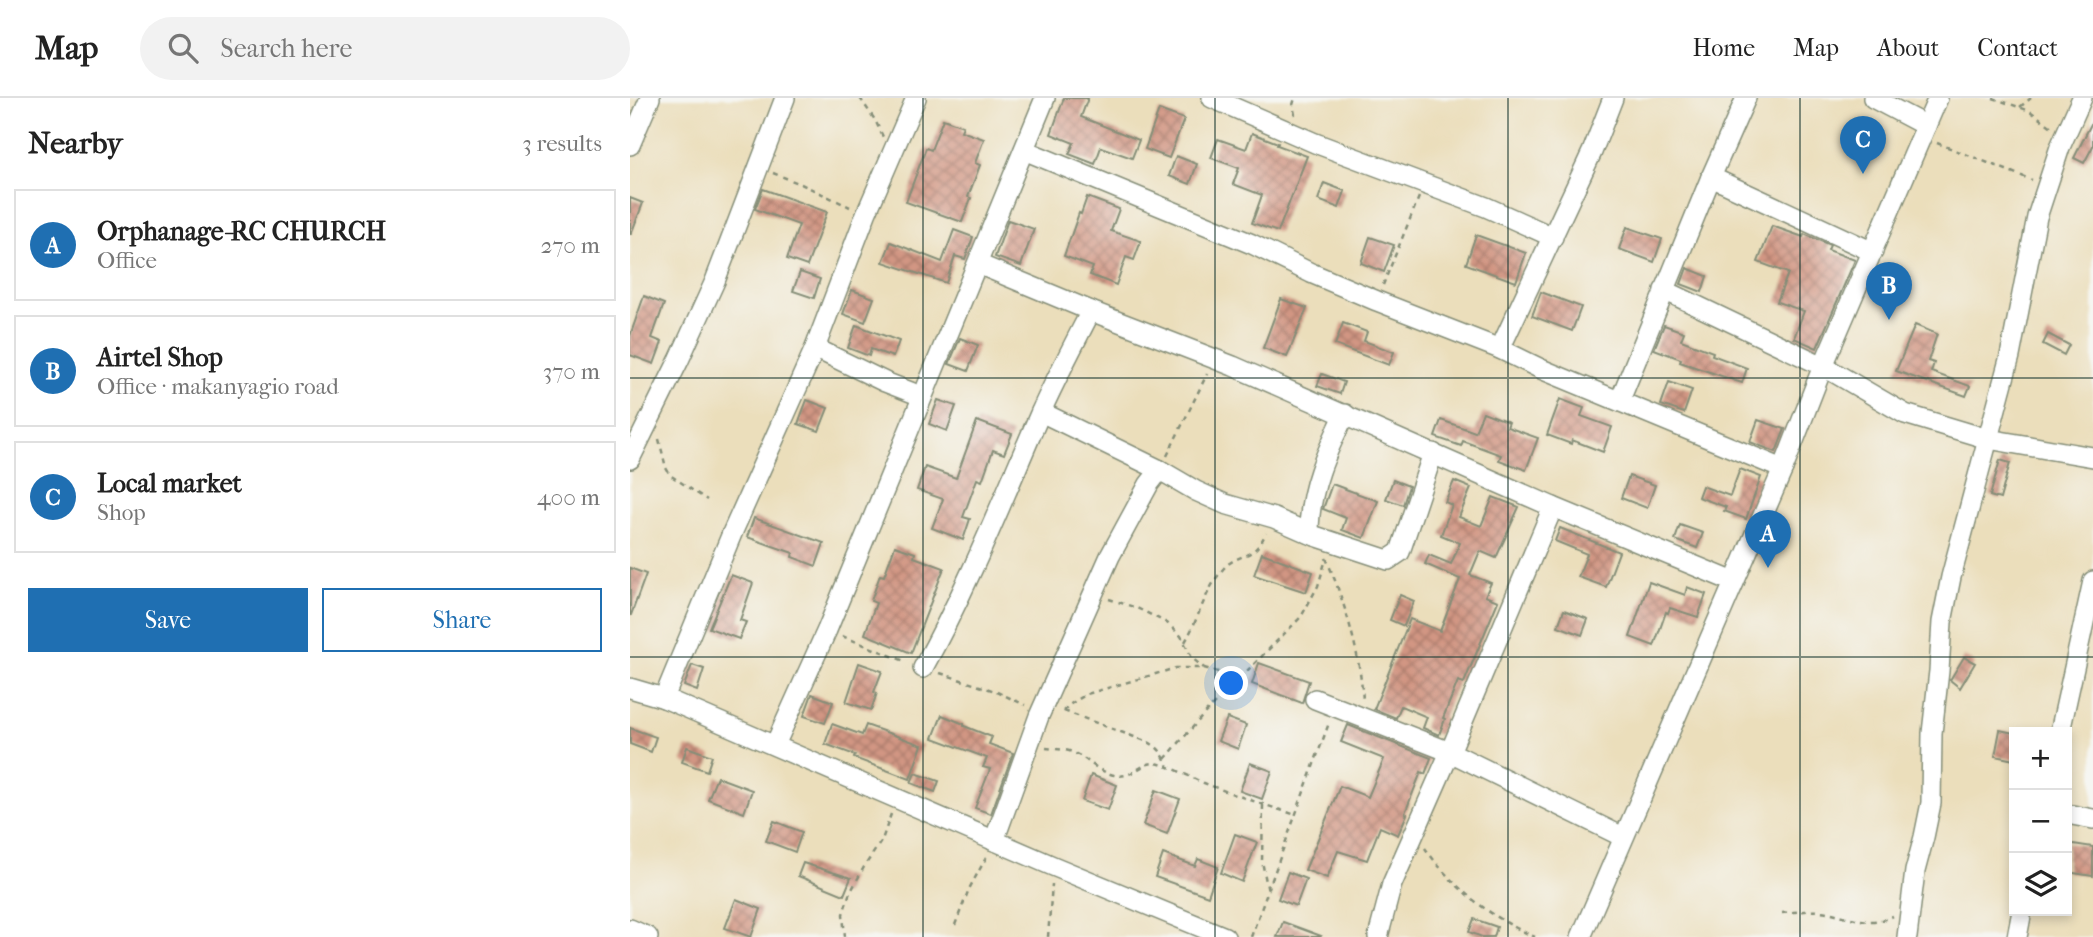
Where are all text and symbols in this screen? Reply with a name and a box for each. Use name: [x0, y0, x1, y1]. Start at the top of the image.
search box: [140, 17, 630, 80]
text: Map: [35, 29, 98, 68]
icon: search: [164, 29, 202, 67]
text: Search here: [220, 33, 352, 64]
text: Home: [1693, 34, 1755, 62]
text: Map: [1793, 34, 1839, 62]
text: About: [1877, 34, 1939, 62]
text: Contact: [1977, 34, 2058, 62]
pin: C: [1840, 116, 1886, 174]
text: Nearby: [28, 126, 123, 161]
text: 3 results: [522, 130, 602, 157]
text: Orphanage-RC CHURCH: [97, 216, 386, 247]
text: A: [46, 232, 60, 259]
text: 270 m: [540, 232, 600, 259]
text: Office: [97, 247, 157, 274]
pin: B: [1866, 262, 1912, 320]
text: Airtel Shop: [97, 342, 223, 373]
text: B: [46, 358, 60, 385]
text: 370 m: [543, 358, 600, 385]
text: Office · makanyagio road: [97, 373, 339, 400]
text: Local market: [97, 468, 242, 499]
text: C: [45, 484, 61, 511]
text: 400 m: [537, 484, 600, 511]
text: Shop: [97, 499, 146, 526]
pin: A: [1745, 510, 1791, 568]
button: Save: [28, 588, 308, 652]
button: Share: [322, 588, 602, 652]
your location: [1214, 666, 1248, 700]
map controls: [2009, 727, 2072, 916]
button: +: [2009, 727, 2072, 790]
button: −: [2009, 790, 2072, 853]
button: layers: [2009, 853, 2072, 916]

